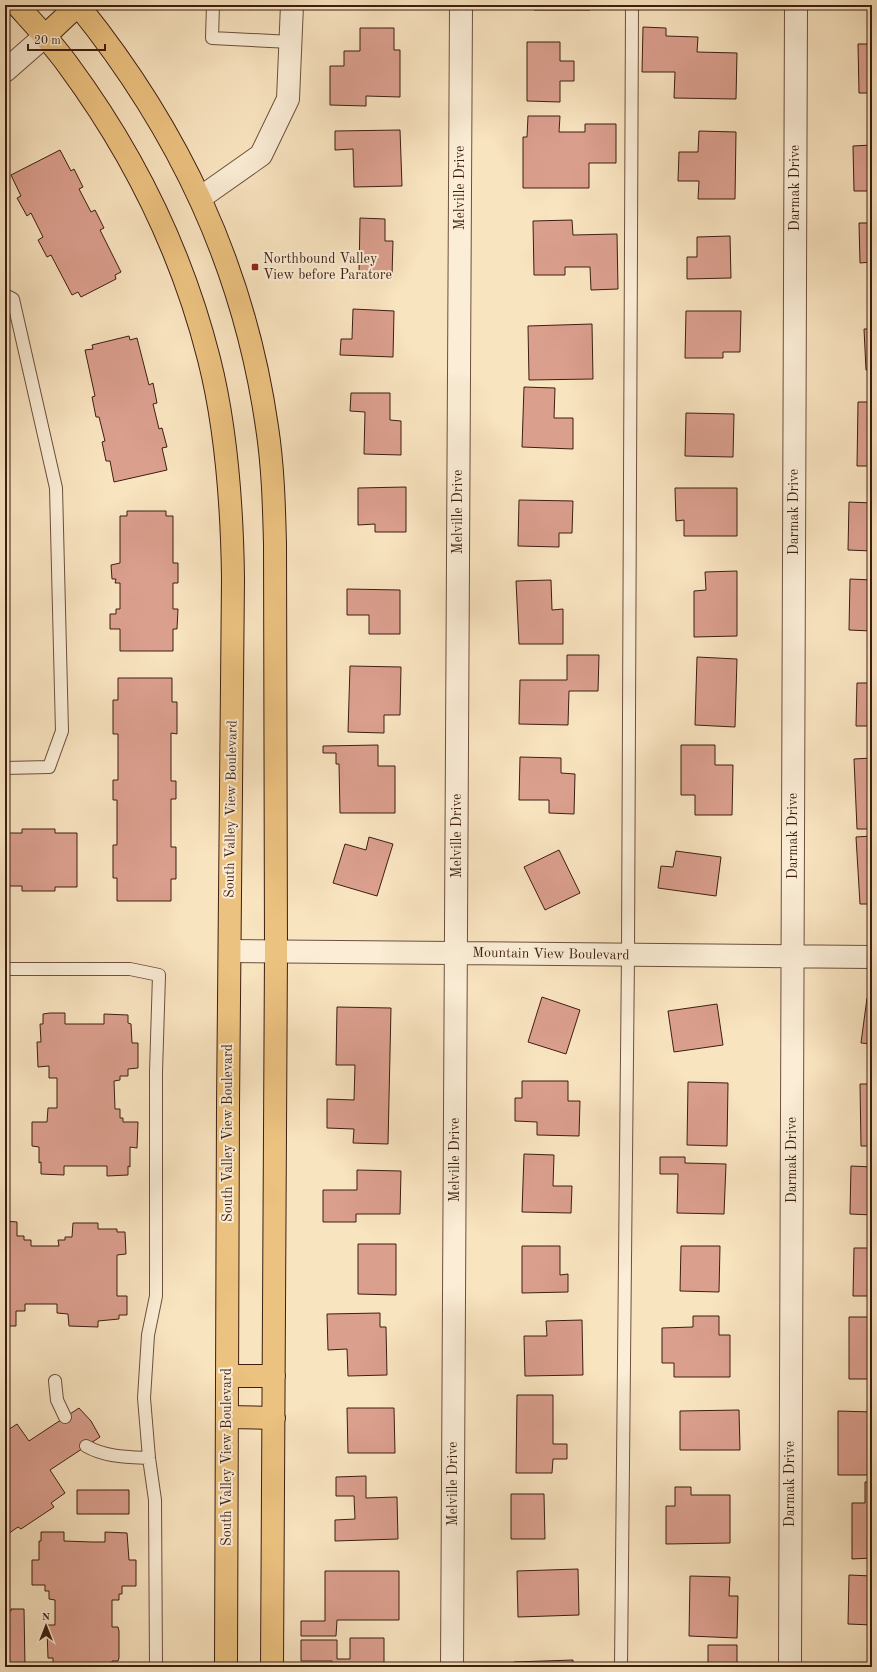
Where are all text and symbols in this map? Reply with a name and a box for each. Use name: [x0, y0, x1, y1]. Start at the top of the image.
scale bar: [28, 26, 105, 52]
text: 20 m: [34, 35, 61, 47]
street label: Darmak Drive: [788, 145, 802, 231]
street label: Melville Drive: [453, 146, 467, 230]
place label: Northbound Valley View before Paratore: [263, 252, 392, 282]
marker: Northbound Valley View before Paratore: [250, 262, 260, 272]
street label: Darmak Drive: [787, 469, 801, 555]
street label: Melville Drive: [451, 470, 465, 554]
street label: South Valley View Boulevard: [222, 720, 240, 898]
street label: Darmak Drive: [786, 793, 800, 879]
street label: Melville Drive: [450, 794, 464, 878]
street label: Mountain View Boulevard: [472, 946, 630, 962]
street label: South Valley View Boulevard: [221, 1044, 235, 1222]
street label: Darmak Drive: [785, 1117, 799, 1203]
street label: Melville Drive: [448, 1118, 462, 1202]
street label: South Valley View Boulevard: [220, 1368, 234, 1546]
street label: Darmak Drive: [783, 1441, 797, 1527]
street label: Melville Drive: [446, 1442, 460, 1526]
north arrow: [26, 1606, 66, 1646]
text: N: [42, 1612, 51, 1623]

